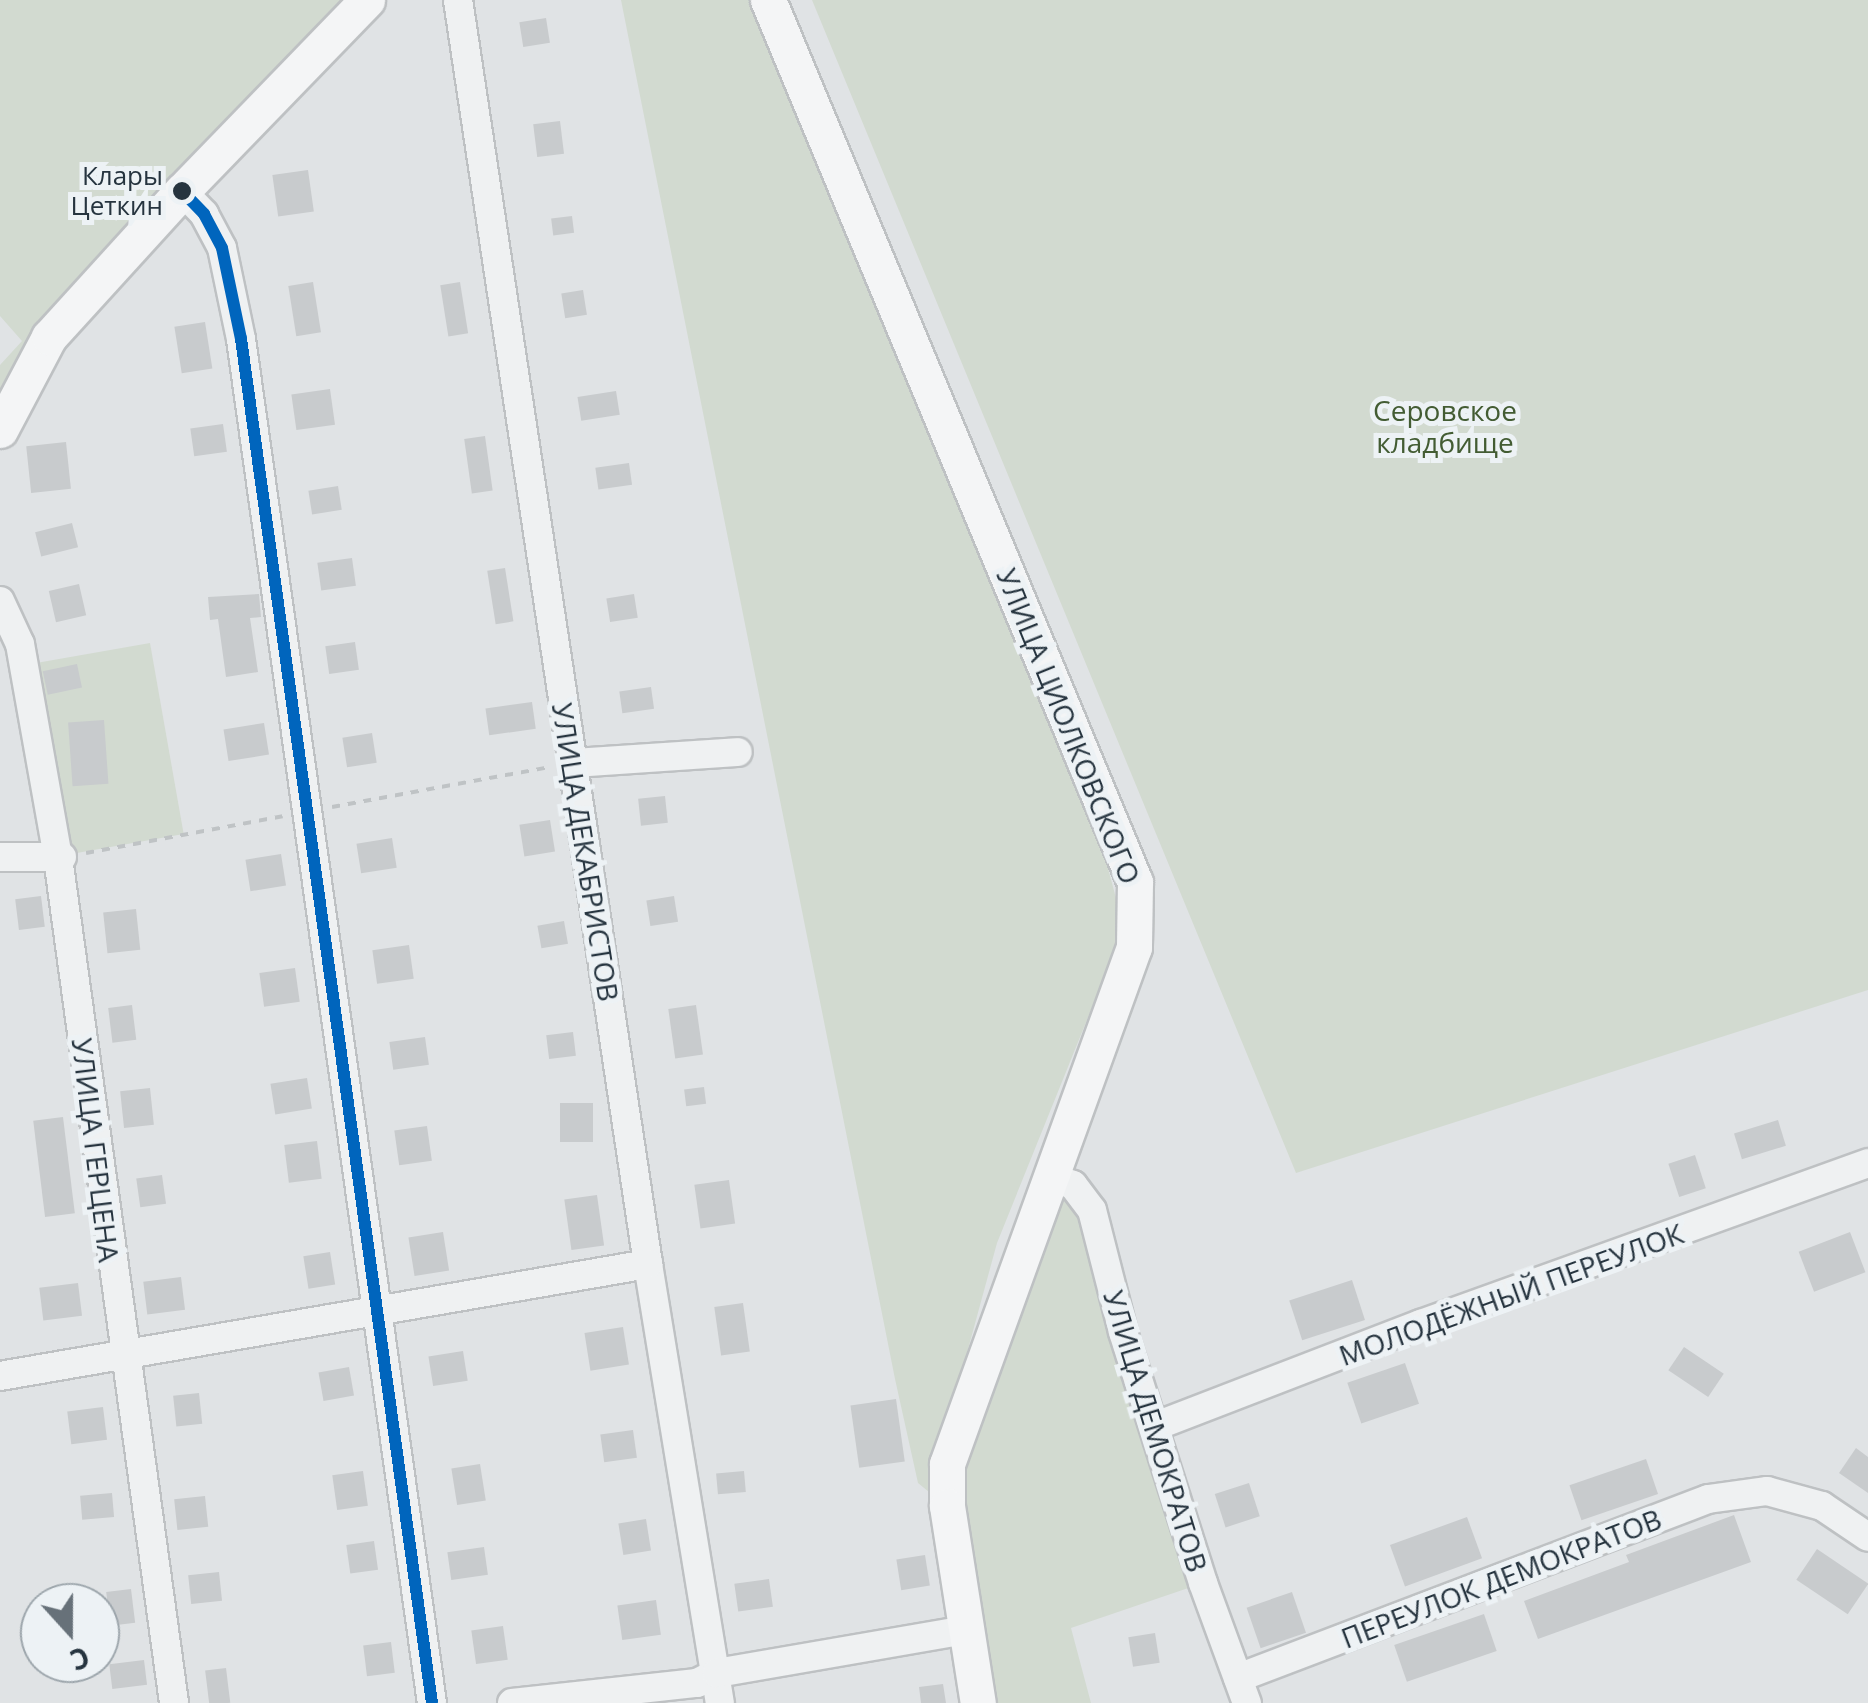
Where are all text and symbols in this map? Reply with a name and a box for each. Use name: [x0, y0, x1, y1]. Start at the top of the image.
place label: Клары Цеткин: [71, 160, 163, 222]
marker: Клары Цеткин: [172, 181, 192, 201]
park label: Серовское кладбище: [1373, 393, 1517, 459]
street label: УЛИЦА ЦИОЛКОВСКОГО: [990, 563, 1148, 889]
street label: УЛИЦА ДЕКАБРИСТОВ: [546, 700, 626, 1004]
street label: УЛИЦА ГЕРЦЕНА: [66, 1036, 126, 1264]
street label: МОЛОДЁЖНЫЙ ПЕРЕУЛОК: [1334, 1216, 1688, 1372]
street label: УЛИЦА ДЕМОКРАТОВ: [1097, 1286, 1215, 1576]
street label: ПЕРЕУЛОК ДЕМОКРАТОВ: [1336, 1501, 1666, 1655]
north arrow: [20, 1583, 120, 1683]
text: С: [65, 1638, 95, 1680]

